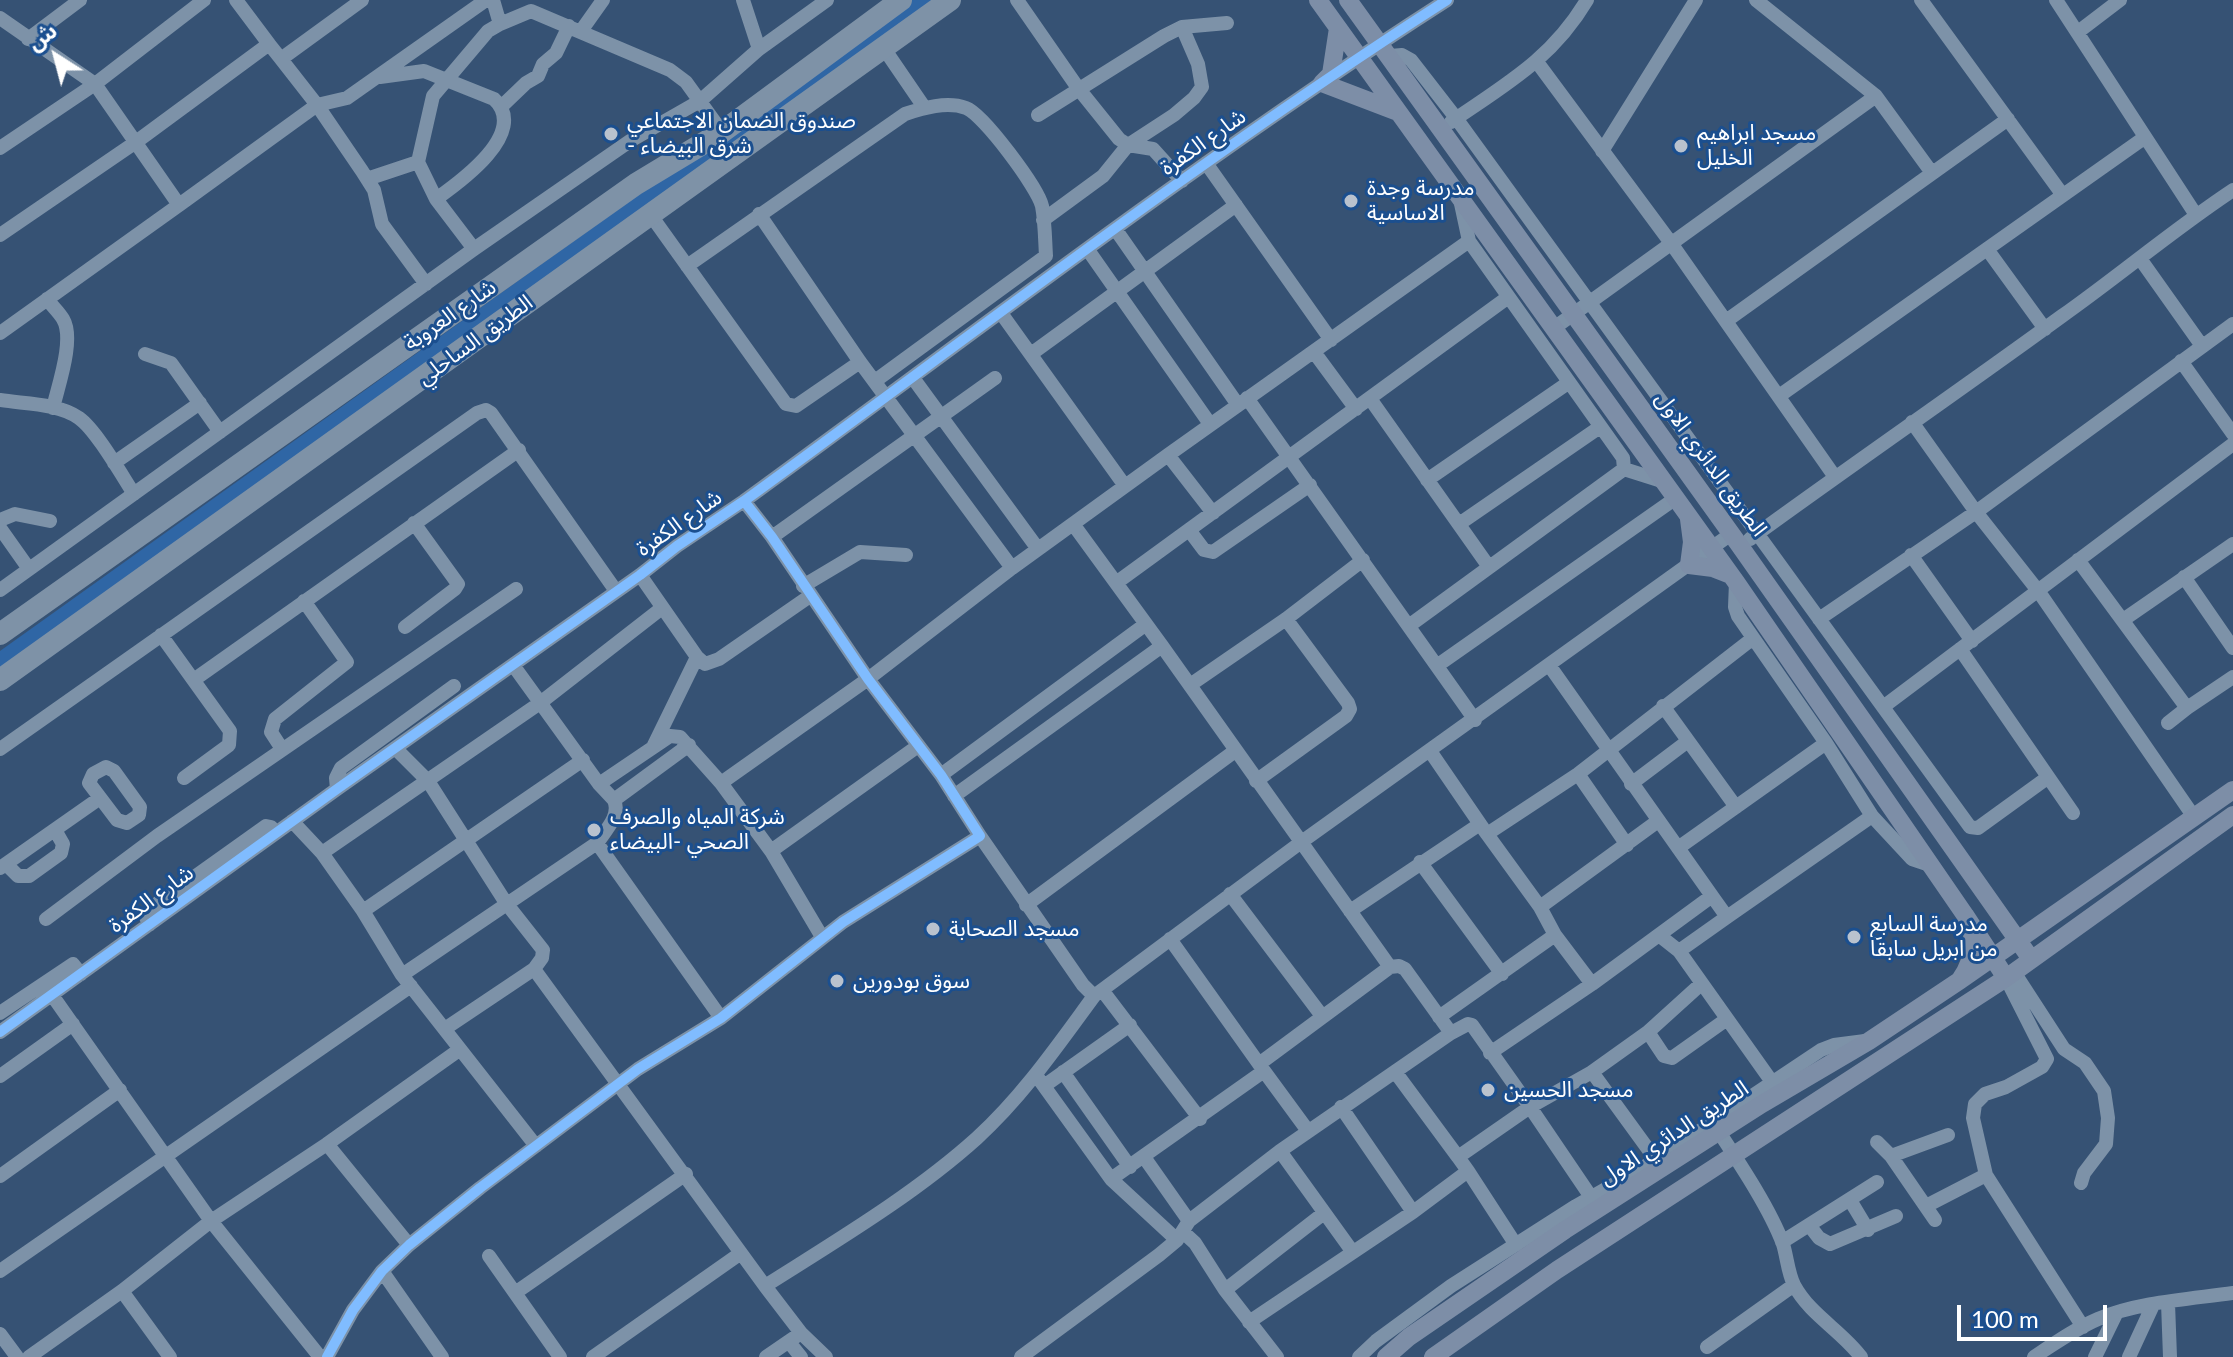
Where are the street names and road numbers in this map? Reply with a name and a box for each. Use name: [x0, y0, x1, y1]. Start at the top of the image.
street label: شارع الكفرة: [1155, 103, 1251, 181]
street label: شارع العروبة: [399, 274, 501, 356]
street label: الطريق الساحلي: [412, 289, 538, 391]
street label: الطريق الدائري الاول: [1650, 386, 1772, 542]
street label: شارع الكفرة: [631, 484, 727, 562]
street label: شارع الكفرة: [103, 859, 199, 939]
street label: الطريق الدائري الاول: [1594, 1075, 1754, 1191]

